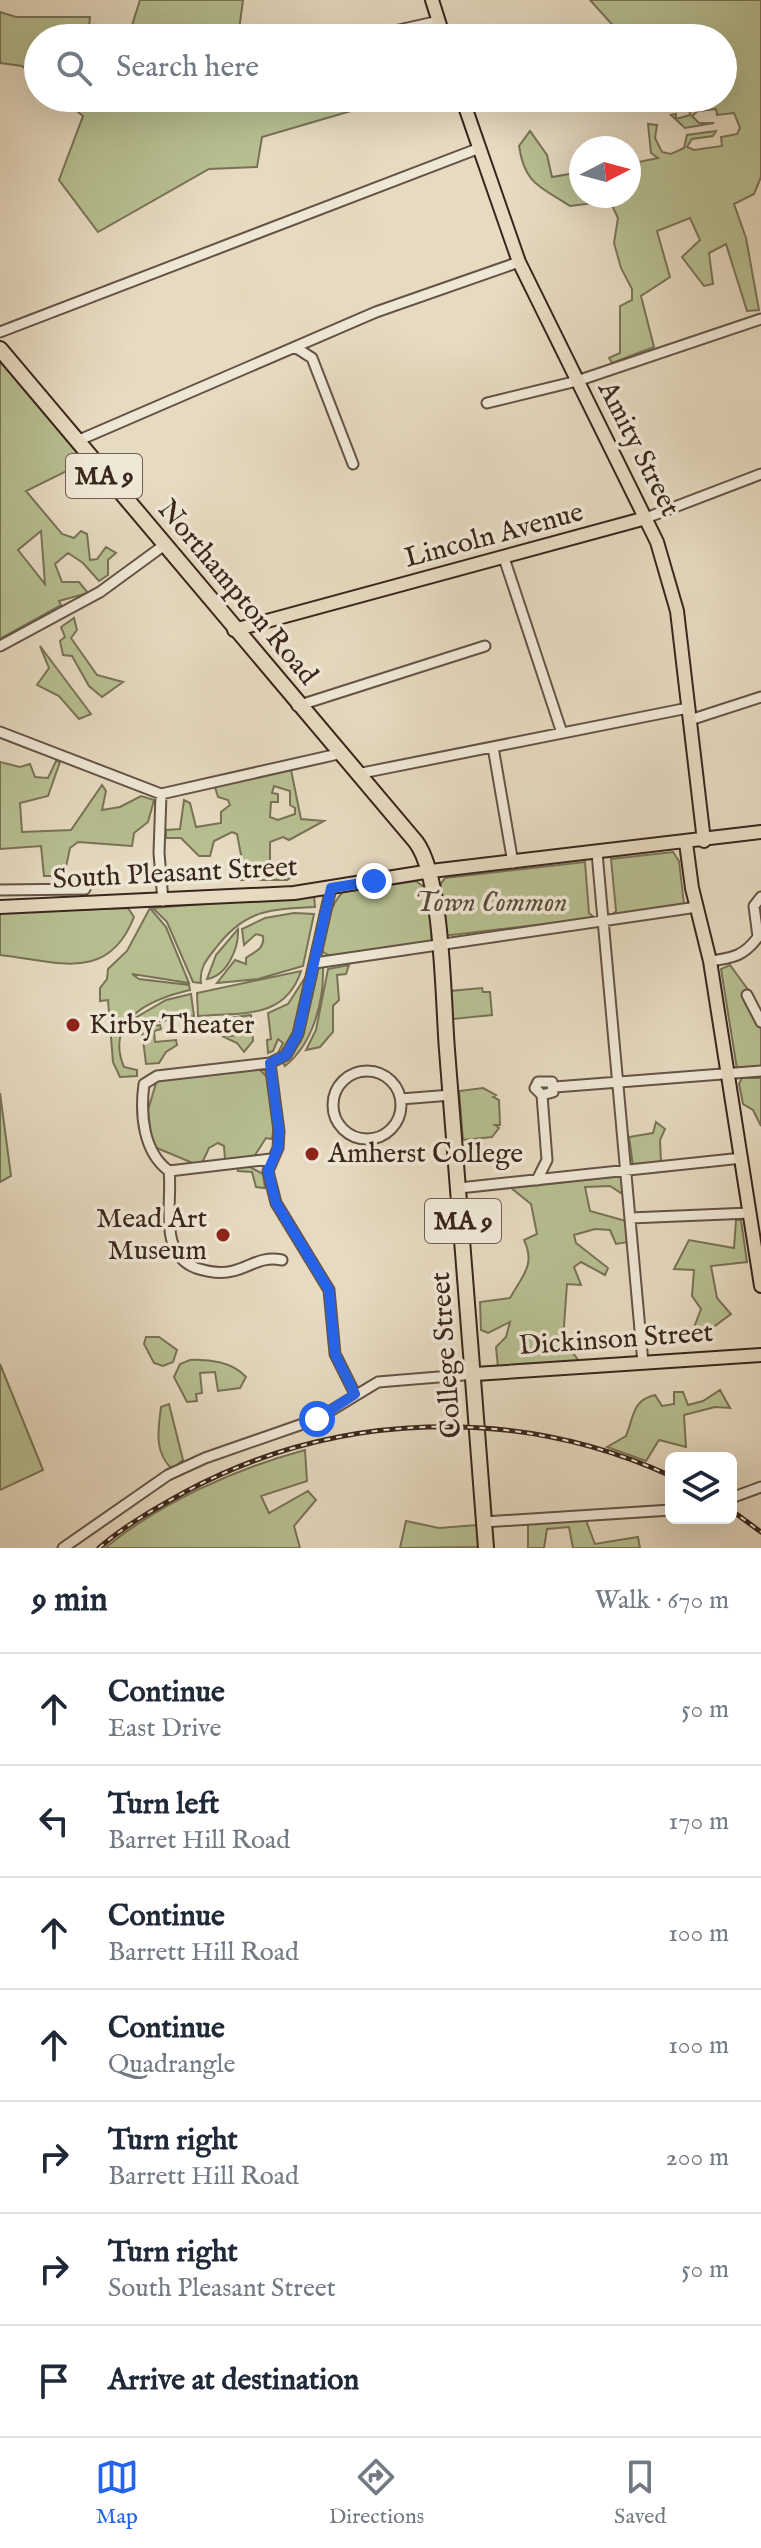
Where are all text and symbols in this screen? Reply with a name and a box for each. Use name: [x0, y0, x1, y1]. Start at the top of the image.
search box: [24, 24, 737, 112]
icon: search: [52, 46, 96, 90]
text: Search here: [116, 49, 259, 87]
north arrow: [569, 136, 641, 208]
street label: Amity Street: [589, 375, 687, 523]
road number: MA 9: [66, 454, 142, 498]
street label: Northampton Road: [149, 493, 325, 693]
street label: Lincoln Avenue: [401, 495, 587, 577]
street label: South Pleasant Street: [52, 850, 299, 898]
route end: [356, 863, 392, 899]
park label: Town Common: [415, 886, 567, 921]
place label: Kirby Theater: [89, 1008, 255, 1043]
marker: Kirby Theater: [64, 1016, 82, 1034]
place label: Amherst College: [327, 1137, 523, 1172]
marker: Amherst College: [303, 1145, 321, 1163]
road number: MA 9: [425, 1199, 501, 1243]
place label: Mead Art Museum: [96, 1202, 207, 1269]
marker: Mead Art Museum: [214, 1226, 232, 1244]
street label: College Street: [424, 1270, 470, 1439]
street label: Dickinson Street: [518, 1316, 715, 1364]
route start: [299, 1401, 335, 1437]
map controls: [665, 1452, 737, 1524]
button: layers: [665, 1452, 737, 1524]
text: 9 min: [32, 1579, 108, 1622]
text: Walk · 670 m: [595, 1584, 729, 1617]
text: Continue: [108, 1674, 225, 1712]
icon: ahead: [32, 1687, 76, 1731]
text: 50 m: [681, 1693, 729, 1726]
text: East Drive: [108, 1712, 222, 1745]
text: Turn left: [108, 1786, 219, 1824]
icon: left: [32, 1799, 76, 1843]
text: 170 m: [669, 1805, 729, 1838]
text: Barret Hill Road: [108, 1824, 290, 1857]
text: Continue: [108, 1898, 225, 1936]
icon: ahead: [32, 1911, 76, 1955]
text: 100 m: [668, 1917, 729, 1950]
text: Barrett Hill Road: [108, 1936, 299, 1969]
text: Continue: [108, 2010, 225, 2048]
icon: ahead: [32, 2023, 76, 2067]
text: 100 m: [668, 2029, 729, 2062]
text: Quadrangle: [108, 2048, 236, 2081]
text: Turn right: [108, 2122, 238, 2160]
icon: right: [32, 2135, 76, 2179]
text: 200 m: [665, 2141, 729, 2174]
text: Barrett Hill Road: [108, 2160, 299, 2193]
text: Turn right: [108, 2234, 238, 2272]
icon: right: [32, 2247, 76, 2291]
text: 50 m: [681, 2253, 729, 2286]
text: South Pleasant Street: [108, 2272, 336, 2305]
icon: arrive: [32, 2359, 76, 2403]
text: Arrive at destination: [108, 2362, 359, 2400]
tab: Map: [95, 2455, 139, 2531]
tab: Directions: [329, 2455, 424, 2531]
tab: Saved: [614, 2455, 666, 2531]

